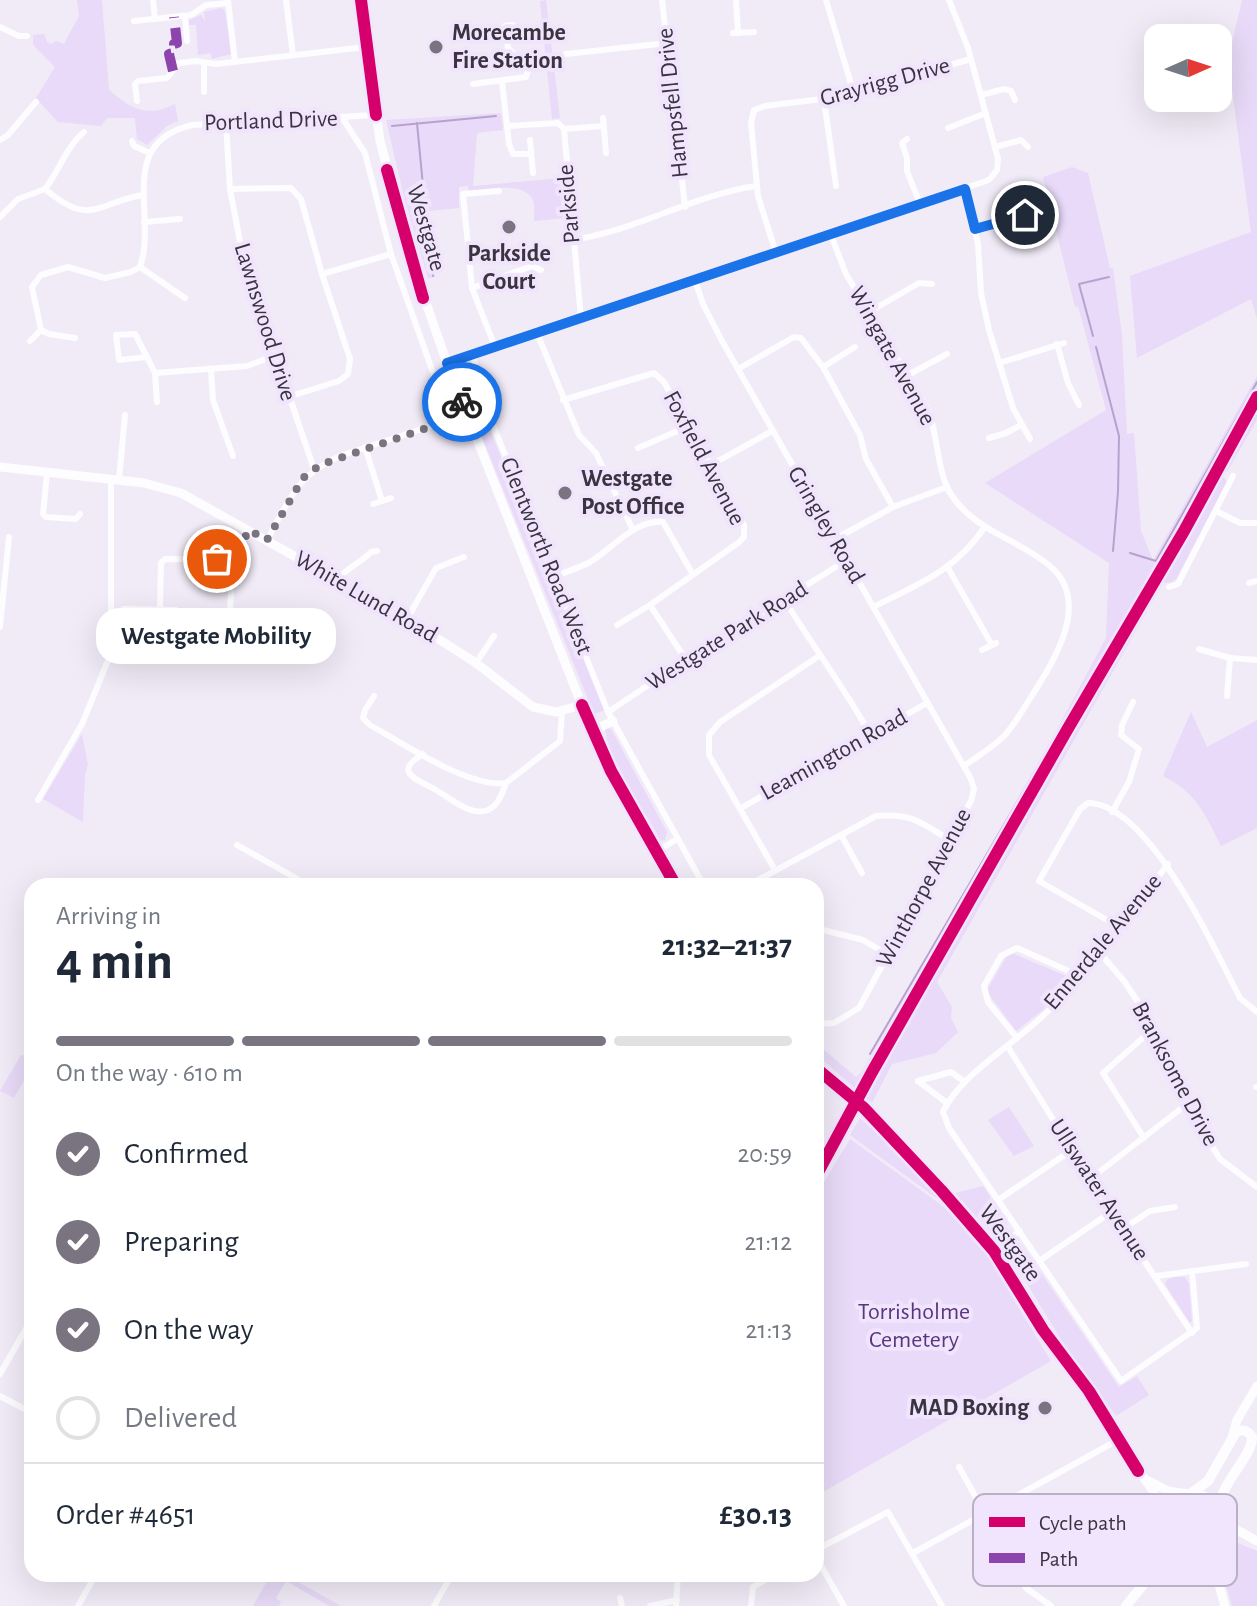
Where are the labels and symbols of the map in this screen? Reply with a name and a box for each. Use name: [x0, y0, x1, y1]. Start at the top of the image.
place label: Morecambe Fire Station: [452, 21, 566, 73]
north arrow: [1144, 24, 1232, 112]
street label: Hampsfell Drive: [653, 27, 693, 179]
marker: Morecambe Fire Station: [427, 38, 445, 56]
street label: Grayrigg Drive: [818, 53, 952, 111]
street label: Portland Drive: [204, 107, 338, 135]
street label: Parkside: [554, 163, 584, 245]
pin: [991, 181, 1059, 249]
street label: Westgate: [402, 182, 450, 274]
marker: Parkside Court: [500, 218, 518, 236]
street label: Lawnswood Drive: [230, 240, 300, 404]
place label: Parkside Court: [467, 242, 551, 294]
street label: Wingate Avenue: [844, 283, 940, 429]
courier: [422, 362, 502, 442]
street label: Foxfield Avenue: [659, 387, 749, 529]
street label: Glentworth Road West: [496, 454, 597, 658]
street label: Gringley Road: [783, 462, 869, 588]
place label: Westgate Post Office: [581, 467, 685, 519]
marker: Westgate Post Office: [556, 484, 574, 502]
pin: [183, 525, 251, 593]
street label: White Lund Road: [291, 547, 441, 647]
street label: Westgate Park Road: [642, 577, 812, 695]
callout: Westgate Mobility: [97, 607, 337, 663]
street label: Leamington Road: [757, 705, 911, 805]
street label: Winthorpe Avenue: [872, 805, 976, 971]
street label: Ennerdale Avenue: [1039, 870, 1167, 1014]
street label: Branksome Drive: [1127, 998, 1223, 1150]
street label: Ullswater Avenue: [1045, 1115, 1153, 1265]
street label: Westgate: [974, 1200, 1046, 1286]
park label: Torrisholme Cemetery: [858, 1300, 970, 1352]
place label: MAD Boxing: [909, 1396, 1030, 1420]
marker: MAD Boxing: [1036, 1399, 1054, 1417]
legend: [973, 1494, 1237, 1586]
text: Cycle path: [1039, 1512, 1127, 1534]
text: Path: [1039, 1548, 1079, 1570]

